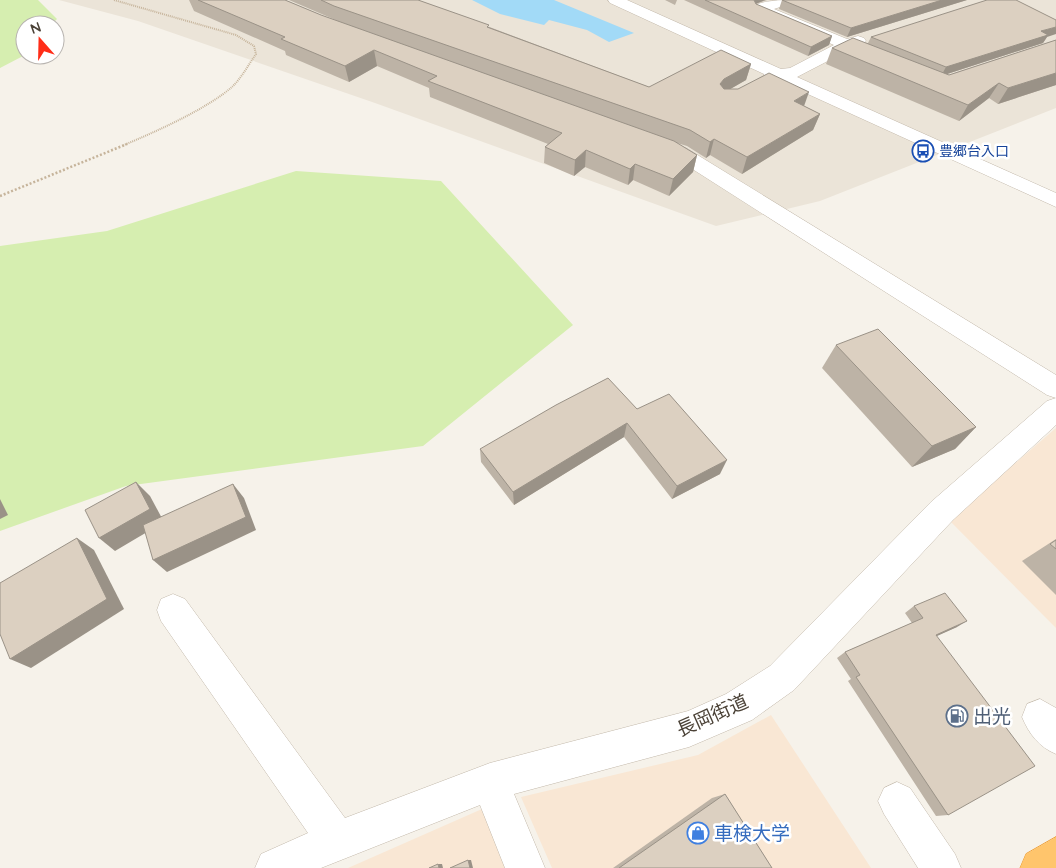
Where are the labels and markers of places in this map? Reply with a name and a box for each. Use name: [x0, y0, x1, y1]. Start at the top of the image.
bus stop icon: 豊郷台入口: [911, 139, 935, 163]
place label: 豊郷台入口: [939, 142, 1009, 160]
fuel station icon: 出光: [945, 704, 969, 728]
place label: 出光: [973, 704, 1011, 728]
shop icon: 車検大学: [686, 821, 710, 845]
place label: 車検大学: [714, 821, 790, 845]

